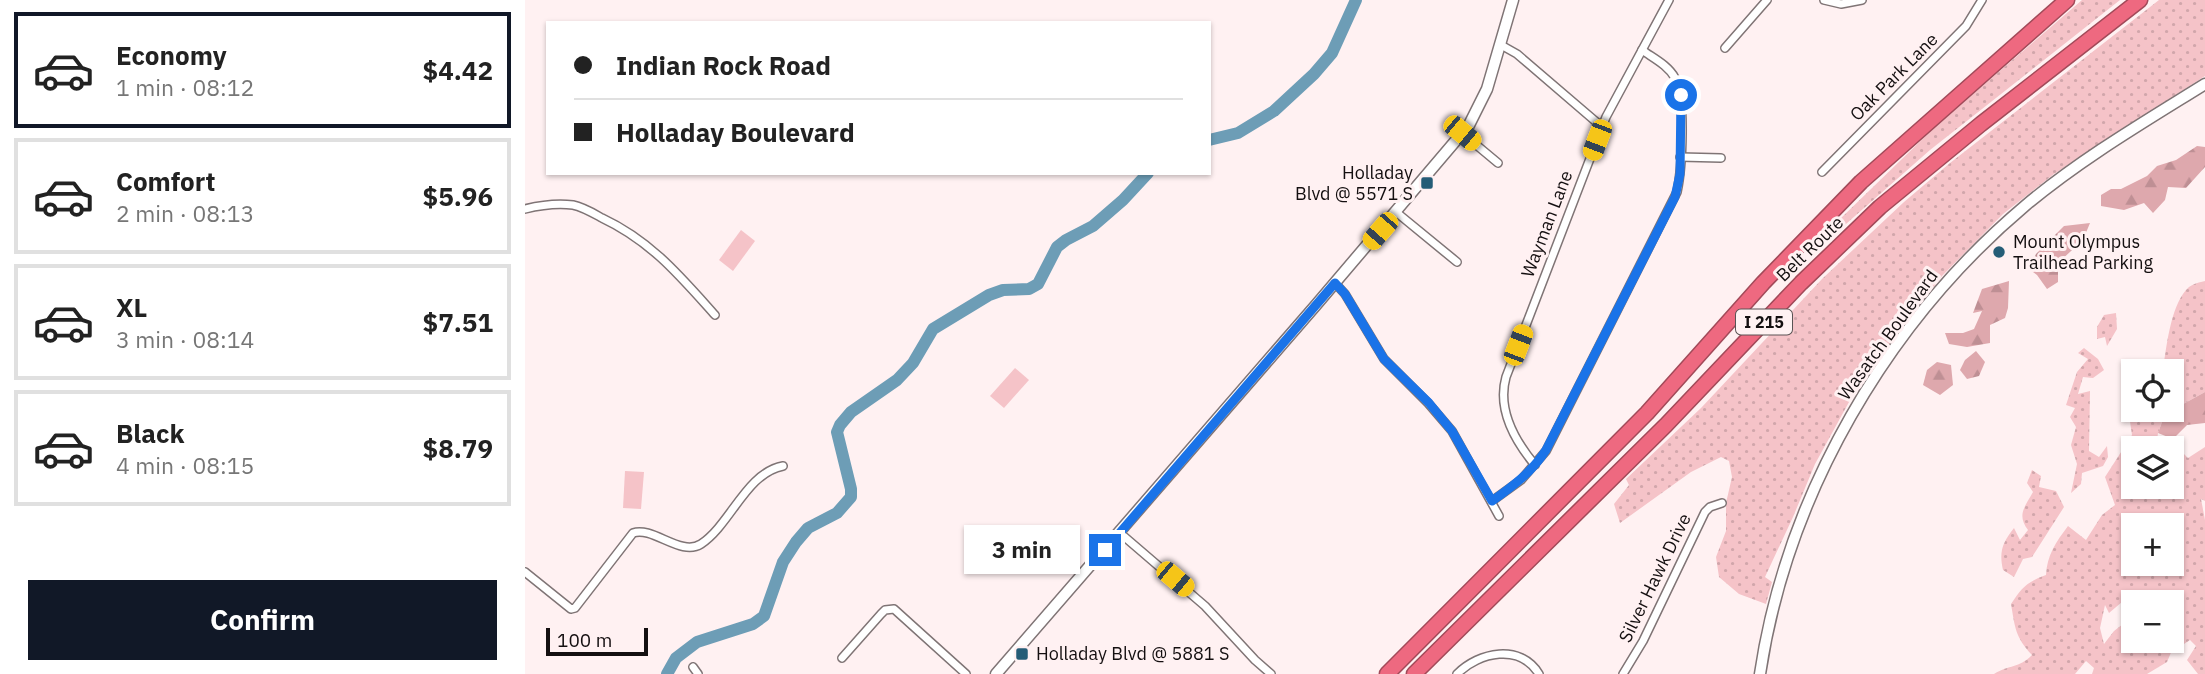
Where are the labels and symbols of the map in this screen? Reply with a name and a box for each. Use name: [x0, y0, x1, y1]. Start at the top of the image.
street label: Oak Park Lane: [1845, 28, 1943, 126]
route start: [1665, 79, 1697, 111]
car: [1440, 111, 1485, 155]
car: [1580, 117, 1615, 163]
place label: Holladay Blvd @ 5571 S: [1295, 161, 1413, 205]
street label: Wayman Lane: [1516, 167, 1578, 281]
marker: Holladay Blvd @ 5571 S: [1419, 175, 1435, 191]
car: [1359, 208, 1402, 254]
street label: Belt Route: [1771, 211, 1848, 286]
place label: Mount Olympus Trailhead Parking: [2013, 230, 2154, 274]
marker: Mount Olympus Trailhead Parking: [1991, 244, 2007, 260]
street label: Wasatch Boulevard: [1833, 265, 1943, 404]
road number: I 215: [1736, 310, 1792, 334]
car: [1501, 322, 1536, 368]
street label: Silver Hawk Drive: [1613, 509, 1696, 646]
callout: 3 min: [965, 526, 1081, 574]
route end: [1089, 534, 1121, 566]
car: [1153, 557, 1198, 601]
scale bar: [546, 625, 647, 657]
place label: Holladay Blvd @ 5881 S: [1036, 642, 1229, 665]
marker: Holladay Blvd @ 5881 S: [1014, 646, 1030, 662]

